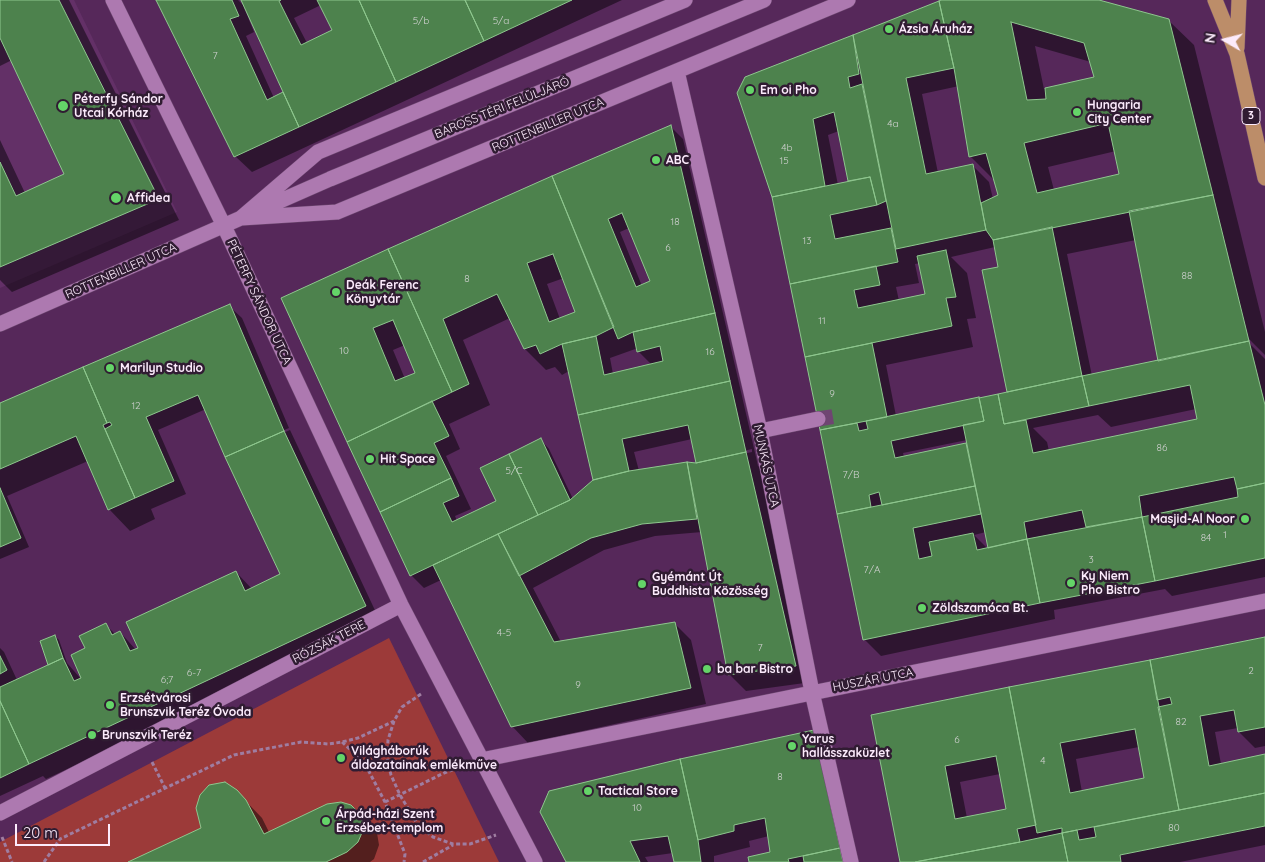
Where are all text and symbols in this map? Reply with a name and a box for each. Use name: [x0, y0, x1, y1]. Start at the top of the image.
house number: 5/b: [413, 15, 429, 27]
house number: 5/a: [493, 15, 509, 27]
north arrow: [1200, 15, 1250, 65]
place label: Ázsia Áruház: [899, 22, 972, 36]
marker: Ázsia Áruház: [883, 23, 895, 35]
text: N: [1201, 32, 1220, 44]
house number: 7: [212, 50, 218, 62]
street label: BAROSS TÉRI FELÜLJÁRÓ: [432, 74, 572, 142]
place label: Em oi Pho: [760, 83, 817, 97]
marker: Em oi Pho: [744, 84, 756, 96]
place label: Péterfy Sándor Utcai Kórház: [74, 92, 163, 120]
street label: ROTTENBILLER UTCA: [490, 95, 606, 155]
place label: Hungaria City Center: [1087, 98, 1152, 126]
marker: Péterfy Sándor Utcai Kórház: [56, 99, 70, 113]
marker: Hungaria City Center: [1071, 106, 1083, 118]
road number: 3: [1242, 108, 1260, 124]
house number: 4a: [887, 118, 899, 130]
house number: 4b: [781, 142, 793, 154]
place label: ABC: [666, 153, 689, 167]
marker: ABC: [650, 154, 662, 166]
house number: 15: [779, 155, 789, 167]
marker: Affidea: [109, 191, 123, 205]
place label: Affidea: [127, 191, 170, 205]
house number: 18: [670, 216, 680, 228]
house number: 13: [803, 235, 811, 247]
street label: PÉTERFY SÁNDOR UTCA: [224, 237, 294, 367]
street label: ROTTENBILLER UTCA: [63, 240, 179, 302]
house number: 6: [665, 242, 671, 254]
house number: 88: [1182, 270, 1192, 282]
house number: 8: [464, 273, 470, 285]
place label: Deák Ferenc Könyvtár: [346, 278, 419, 306]
marker: Deák Ferenc Könyvtár: [330, 286, 342, 298]
house number: 11: [818, 315, 826, 327]
house number: 10: [339, 345, 349, 357]
house number: 16: [705, 346, 715, 358]
place label: Marilyn Studio: [120, 361, 203, 375]
marker: Marilyn Studio: [104, 362, 116, 374]
house number: 9: [829, 388, 835, 400]
house number: 12: [131, 400, 141, 412]
street label: MUNKÁS UTCA: [750, 423, 782, 509]
house number: 86: [1157, 442, 1167, 454]
place label: Hit Space: [380, 452, 435, 466]
marker: Hit Space: [364, 453, 376, 465]
house number: 5/C: [505, 465, 523, 477]
house number: 7/B: [843, 469, 859, 481]
place label: Masjid-Al Noor: [1150, 512, 1235, 526]
marker: Masjid-Al Noor: [1239, 513, 1251, 525]
house number: 1: [1223, 529, 1227, 541]
house number: 84: [1201, 532, 1211, 544]
house number: 3: [1088, 554, 1094, 566]
house number: 7/A: [864, 564, 880, 576]
place label: Ky Niem Pho Bistro: [1081, 569, 1140, 597]
place label: Gyémánt Út Buddhista Közösség: [652, 570, 768, 598]
marker: Ky Niem Pho Bistro: [1065, 577, 1077, 589]
marker: Gyémánt Út Buddhista Közösség: [636, 578, 648, 590]
place label: Zöldszamóca Bt.: [932, 601, 1028, 615]
marker: Zöldszamóca Bt.: [916, 602, 928, 614]
street label: RÓZSÁK TERE: [290, 617, 368, 667]
house number: 4-5: [497, 627, 511, 639]
house number: 7: [757, 642, 763, 654]
place label: ba bar Bistro: [717, 662, 793, 676]
marker: ba bar Bistro: [701, 663, 713, 675]
street label: HUSZÁR UTCA: [831, 665, 915, 695]
house number: 2: [1248, 665, 1254, 677]
house number: 6-7: [187, 667, 201, 679]
house number: 6;7: [161, 674, 173, 686]
house number: 9: [575, 679, 581, 691]
place label: Erzsétvárosi Brunszvik Teréz Óvoda: [120, 691, 251, 719]
marker: Erzsétvárosi Brunszvik Teréz Óvoda: [104, 699, 116, 711]
house number: 82: [1176, 716, 1186, 728]
place label: Brunszvik Teréz: [102, 728, 192, 742]
marker: Brunszvik Teréz: [86, 729, 98, 741]
place label: Yarus hallásszaküzlet: [802, 732, 890, 760]
house number: 6: [954, 734, 960, 746]
marker: Yarus hallásszaküzlet: [786, 740, 798, 752]
place label: Világháborúk áldozatainak emlékműve: [351, 744, 497, 772]
marker: Világháborúk áldozatainak emlékműve: [335, 752, 347, 764]
house number: 4: [1040, 755, 1046, 767]
house number: 8: [777, 771, 783, 783]
place label: Tactical Store: [598, 784, 678, 798]
marker: Tactical Store: [582, 785, 594, 797]
house number: 10: [632, 802, 642, 814]
place label: Árpád-házi Szent Erzsébet-templom: [336, 807, 443, 835]
scale bar: [18, 814, 112, 846]
marker: Árpád-házi Szent Erzsébet-templom: [320, 815, 332, 827]
house number: 80: [1168, 822, 1180, 834]
text: 20 m: [23, 823, 58, 842]

